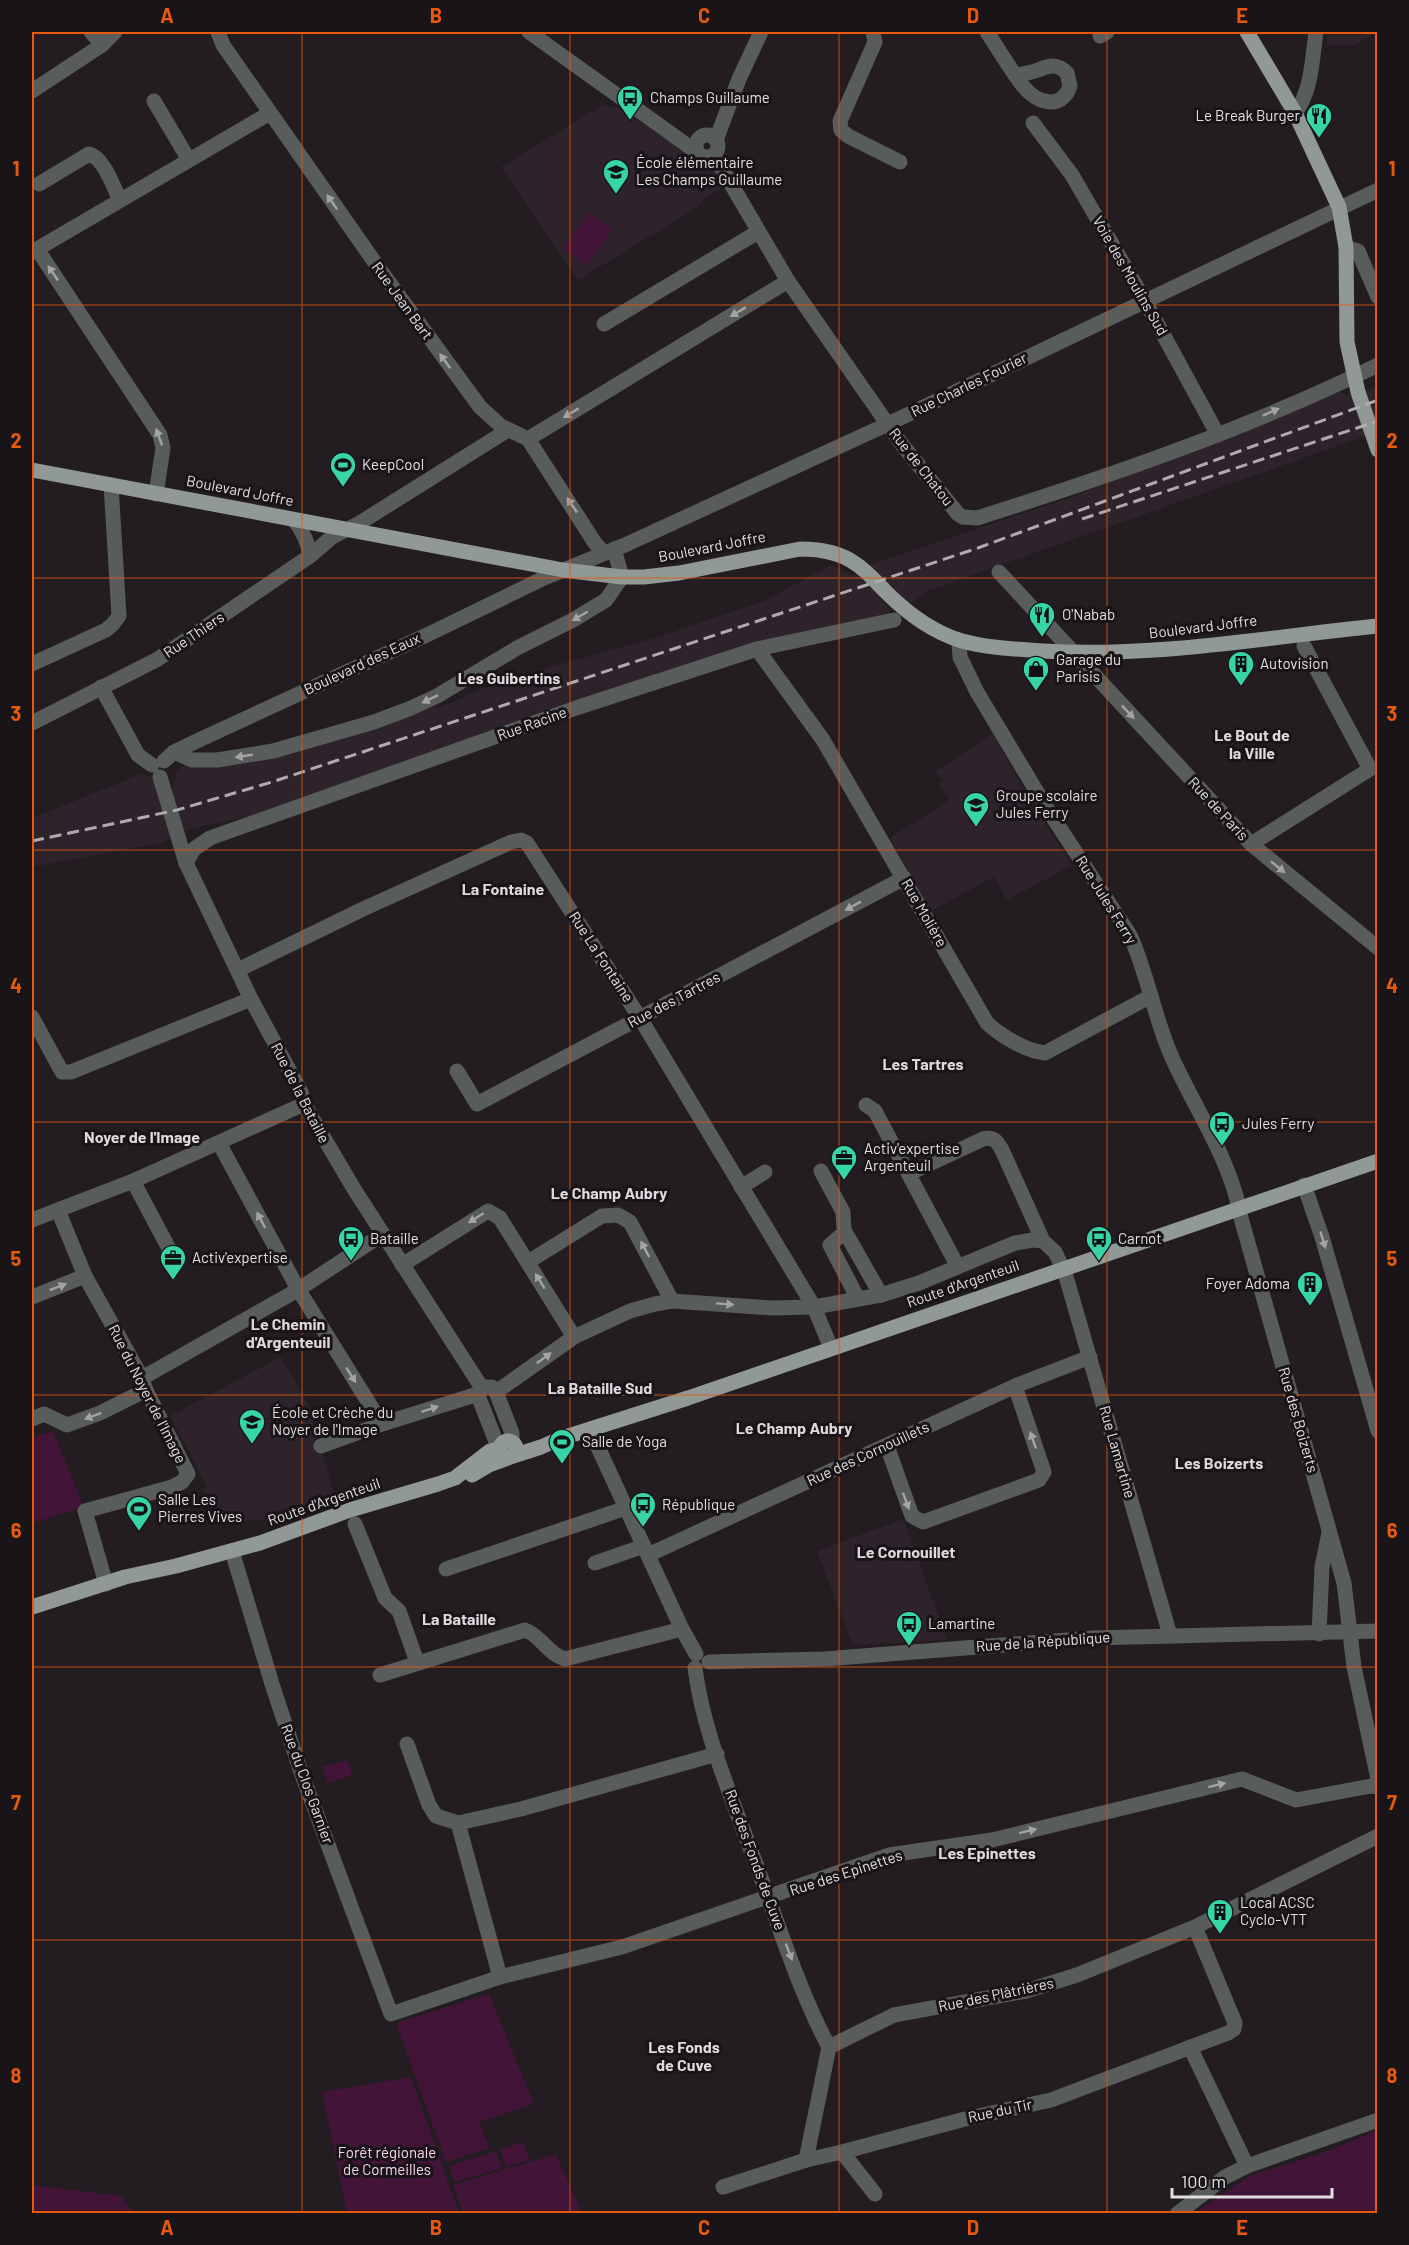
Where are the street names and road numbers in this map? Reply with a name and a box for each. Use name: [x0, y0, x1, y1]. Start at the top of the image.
street label: Voie des Moulins Sud: [1089, 213, 1172, 338]
street label: Rue Jean Bart: [369, 258, 437, 343]
street label: Rue Charles Fourier: [908, 348, 1030, 420]
street label: Rue de Chatou: [886, 424, 958, 509]
street label: Boulevard Joffre: [185, 471, 295, 509]
street label: Boulevard Joffre: [657, 527, 767, 565]
street label: Rue Thiers: [160, 607, 227, 661]
street label: Boulevard Joffre: [1148, 610, 1258, 642]
street label: Boulevard des Eaux: [301, 628, 423, 698]
street label: Rue Racine: [494, 702, 569, 744]
street label: Rue de Paris: [1185, 773, 1253, 844]
street label: Rue Jules Ferry: [1073, 852, 1141, 947]
street label: Rue Molière: [898, 875, 952, 950]
street label: Rue La Fontaine: [566, 908, 638, 1005]
street label: Rue des Tartres: [624, 967, 723, 1031]
street label: Rue de la Bataille: [268, 1039, 334, 1146]
street label: Route d'Argenteuil: [904, 1255, 1021, 1311]
street label: Rue du Noyer de l'Image: [105, 1321, 191, 1466]
street label: Rue des Boizerts: [1275, 1365, 1323, 1475]
street label: Rue Lamartine: [1096, 1403, 1140, 1500]
street label: Rue des Cornouillets: [804, 1417, 932, 1489]
street label: Route d'Argenteuil: [265, 1473, 382, 1529]
street label: Rue de la République: [975, 1627, 1111, 1655]
street label: Rue du Clos Garnier: [278, 1721, 338, 1846]
street label: Rue des Fonds de Cuve: [722, 1787, 790, 1932]
street label: Rue des Epinettes: [787, 1845, 904, 1899]
street label: Rue des Plâtrières: [936, 1973, 1055, 2015]
street label: Rue du Tir: [966, 2094, 1034, 2126]

